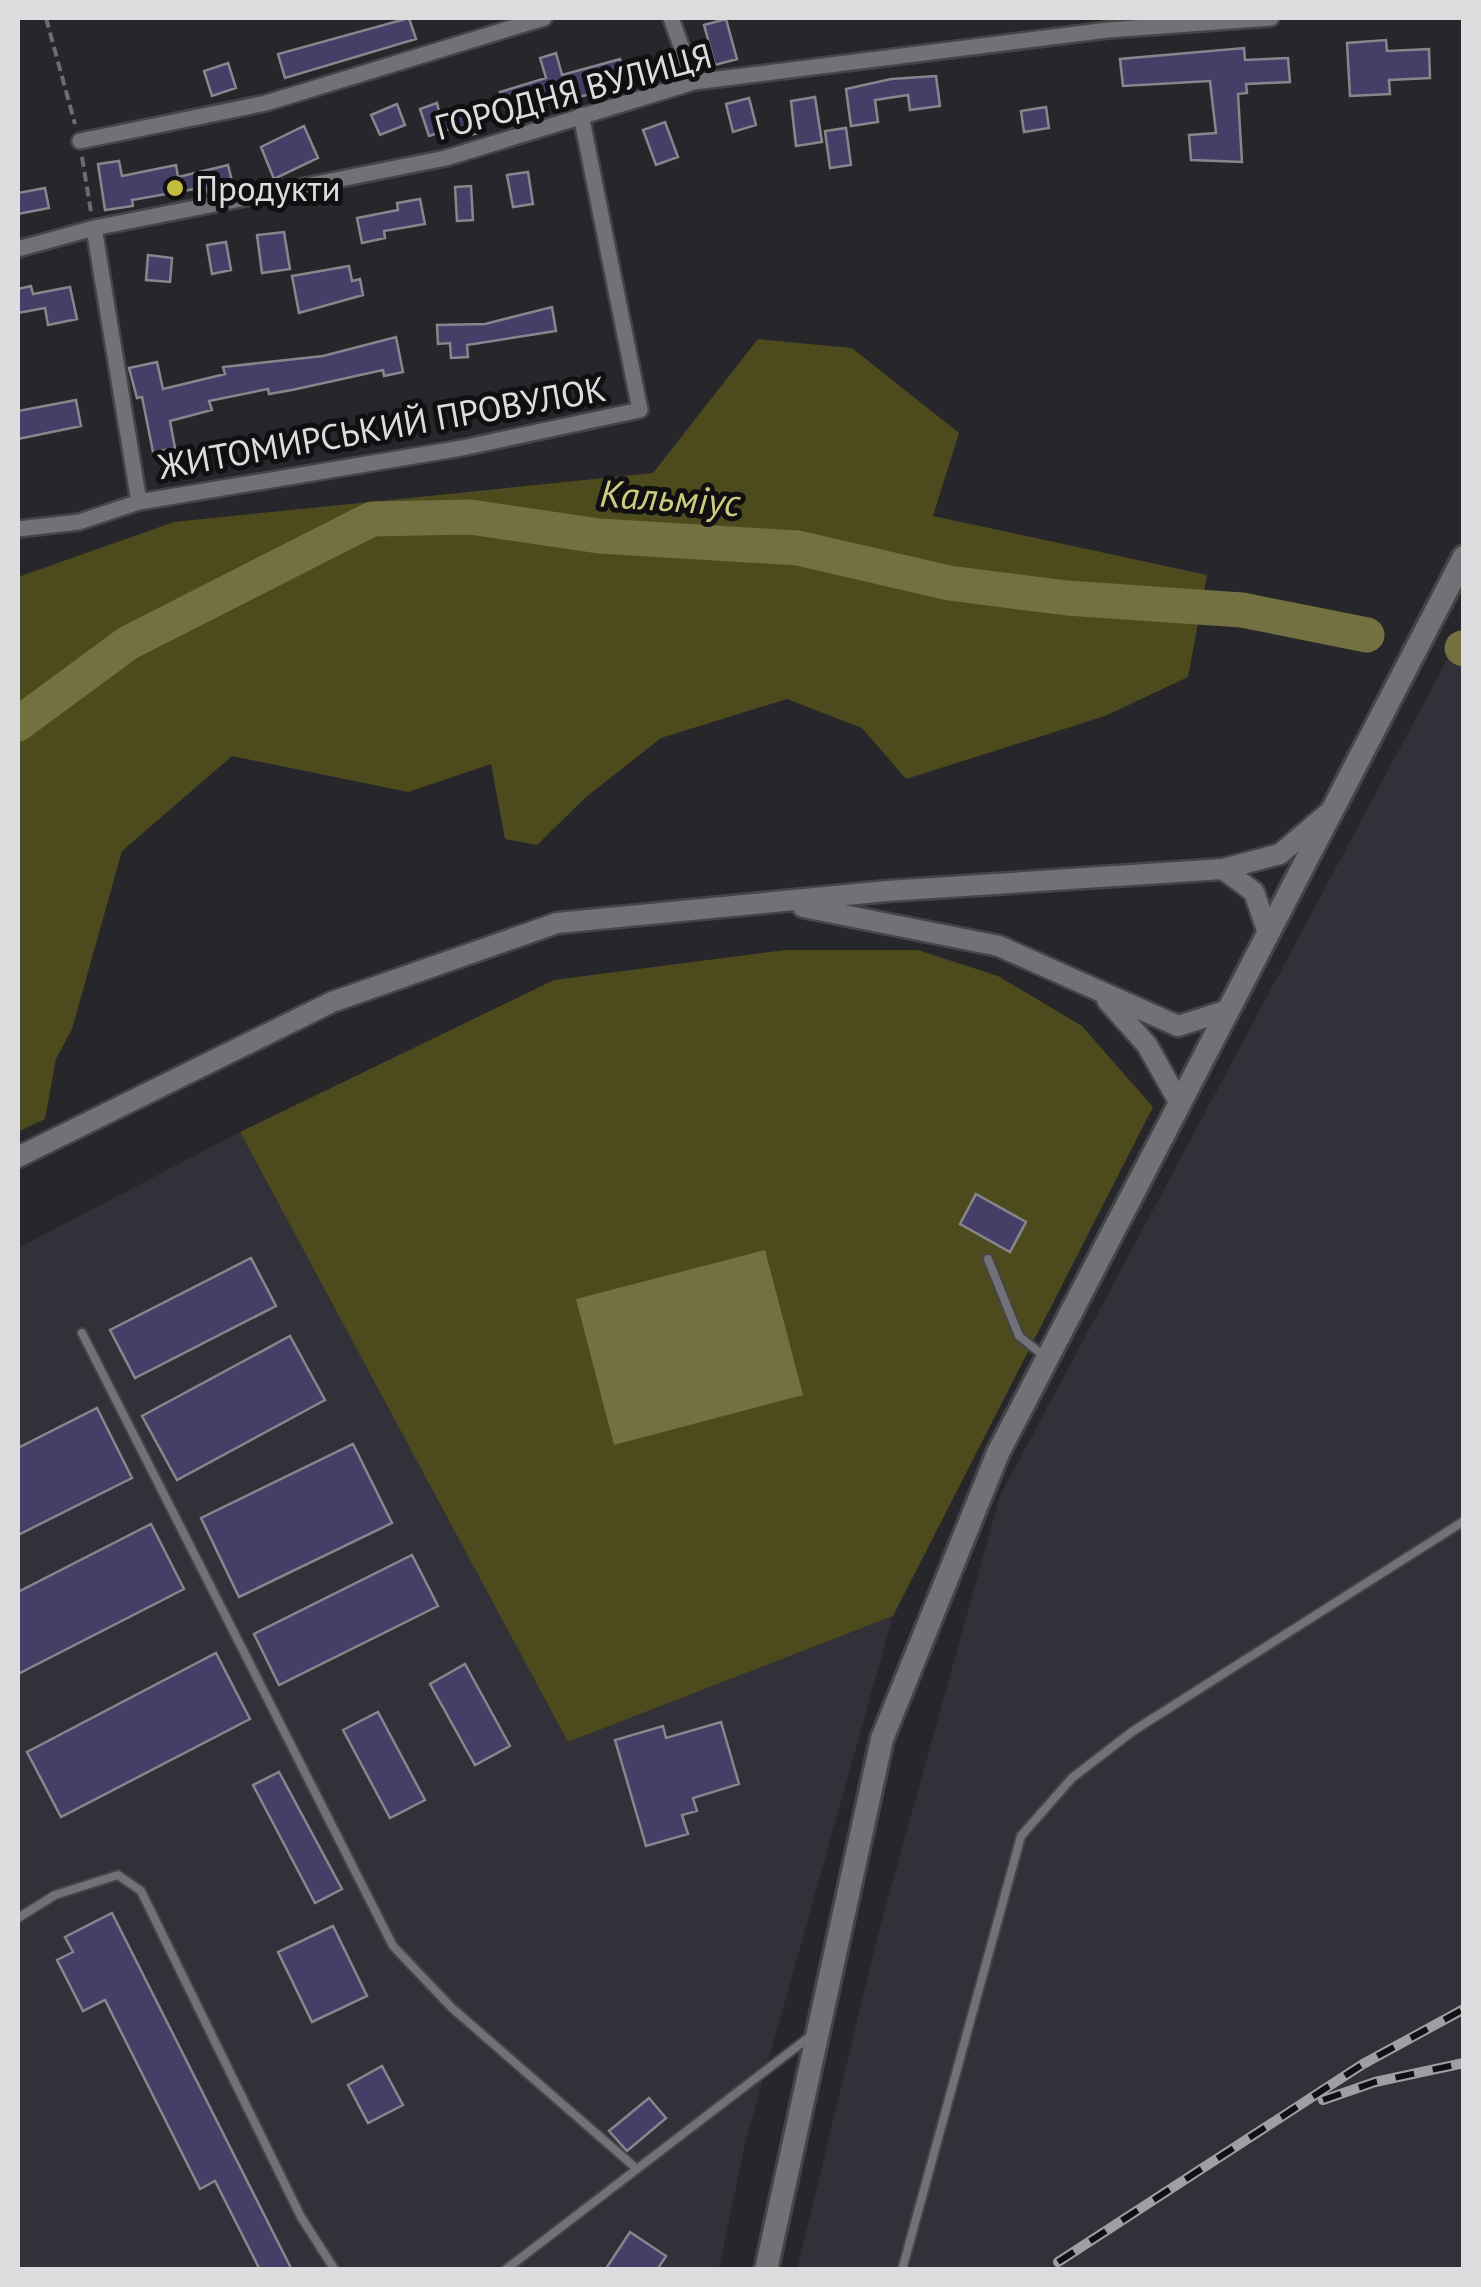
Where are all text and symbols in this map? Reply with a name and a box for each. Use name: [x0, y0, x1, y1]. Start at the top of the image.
street label: ГОРОДНЯ ВУЛИЦЯ: [429, 32, 717, 150]
place label: Продукти: [195, 165, 341, 211]
marker: Продукти: [164, 177, 186, 199]
street label: ЖИТОМИРСЬКИЙ ПРОВУЛОК: [154, 365, 609, 489]
water label: Кальміус: [598, 468, 743, 526]

